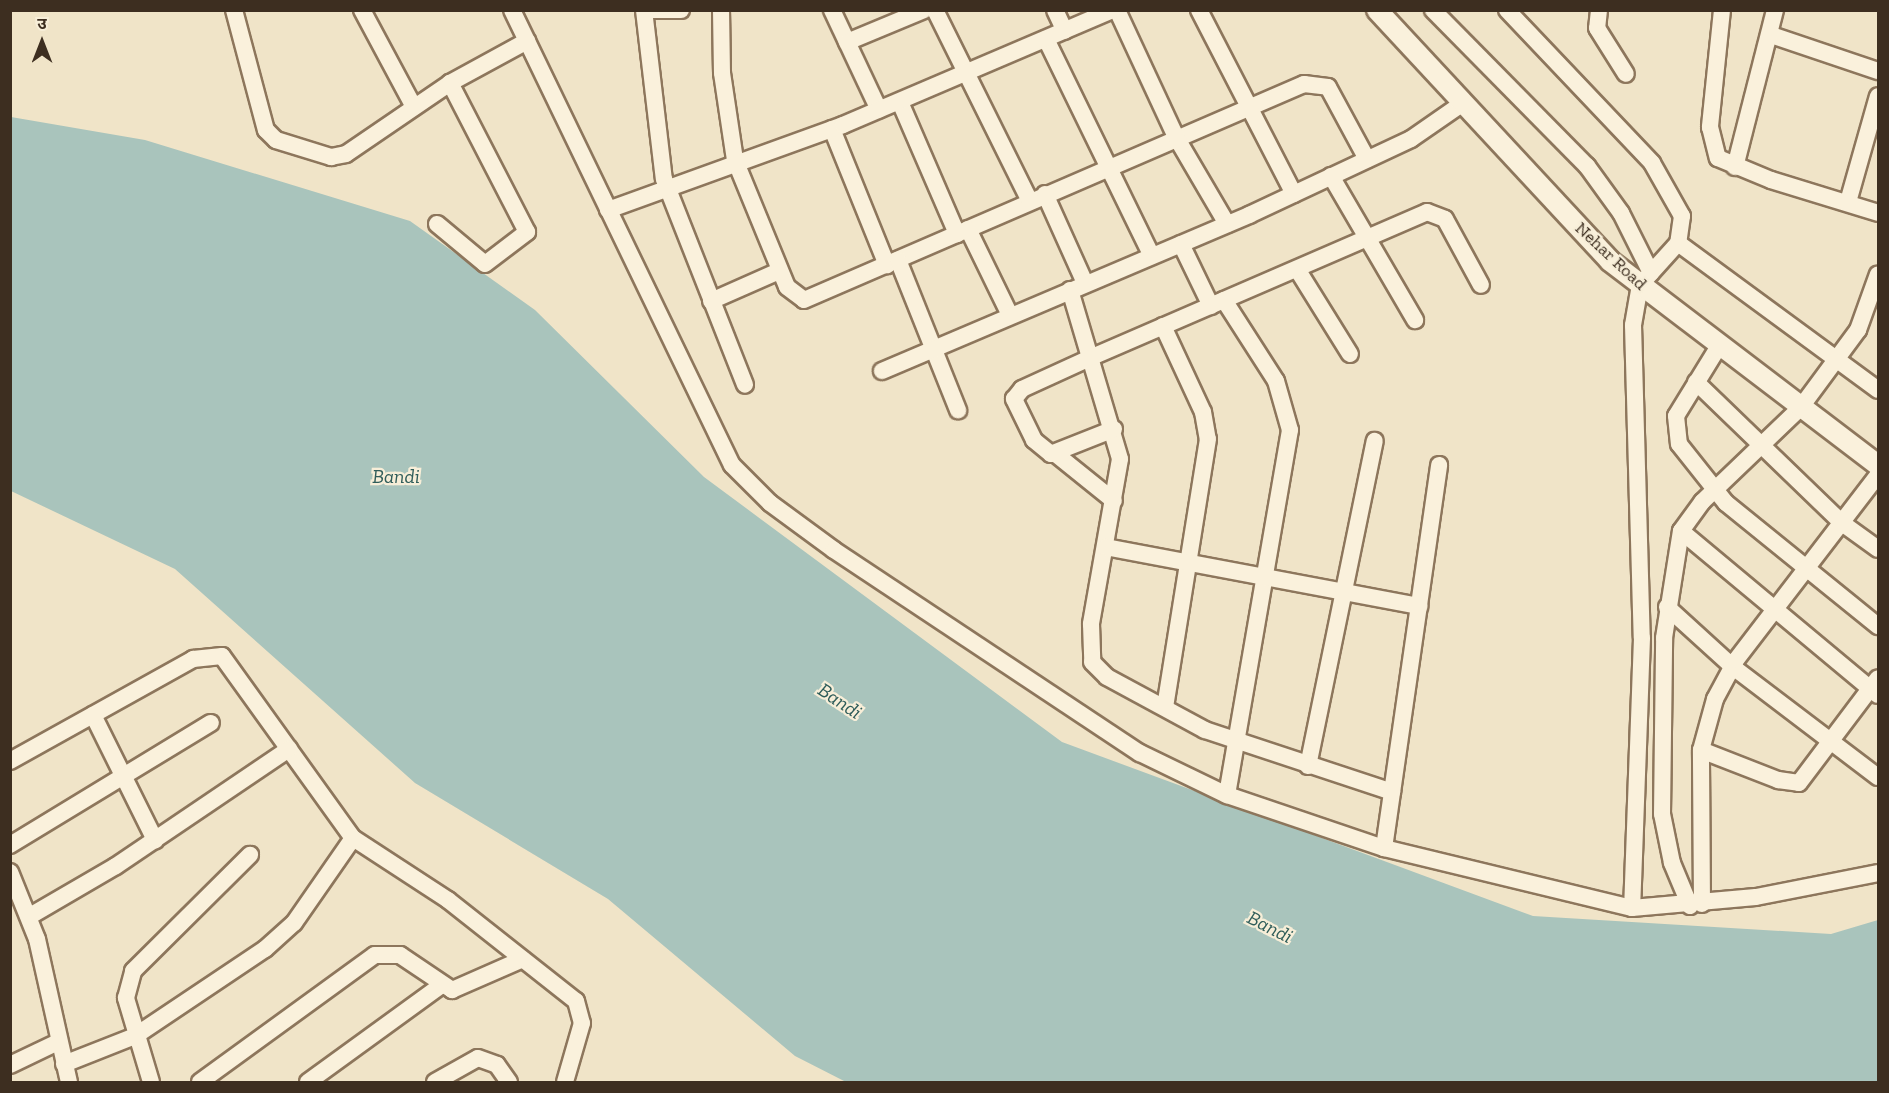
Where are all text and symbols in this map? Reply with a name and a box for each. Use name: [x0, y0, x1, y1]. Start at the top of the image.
north arrow: [12, 12, 72, 72]
text: उ: [37, 14, 47, 33]
street label: Nehar Road: [1571, 217, 1651, 295]
water label: Bandi: [372, 464, 420, 488]
water label: Bandi: [814, 678, 866, 724]
water label: Bandi: [1243, 905, 1297, 949]

